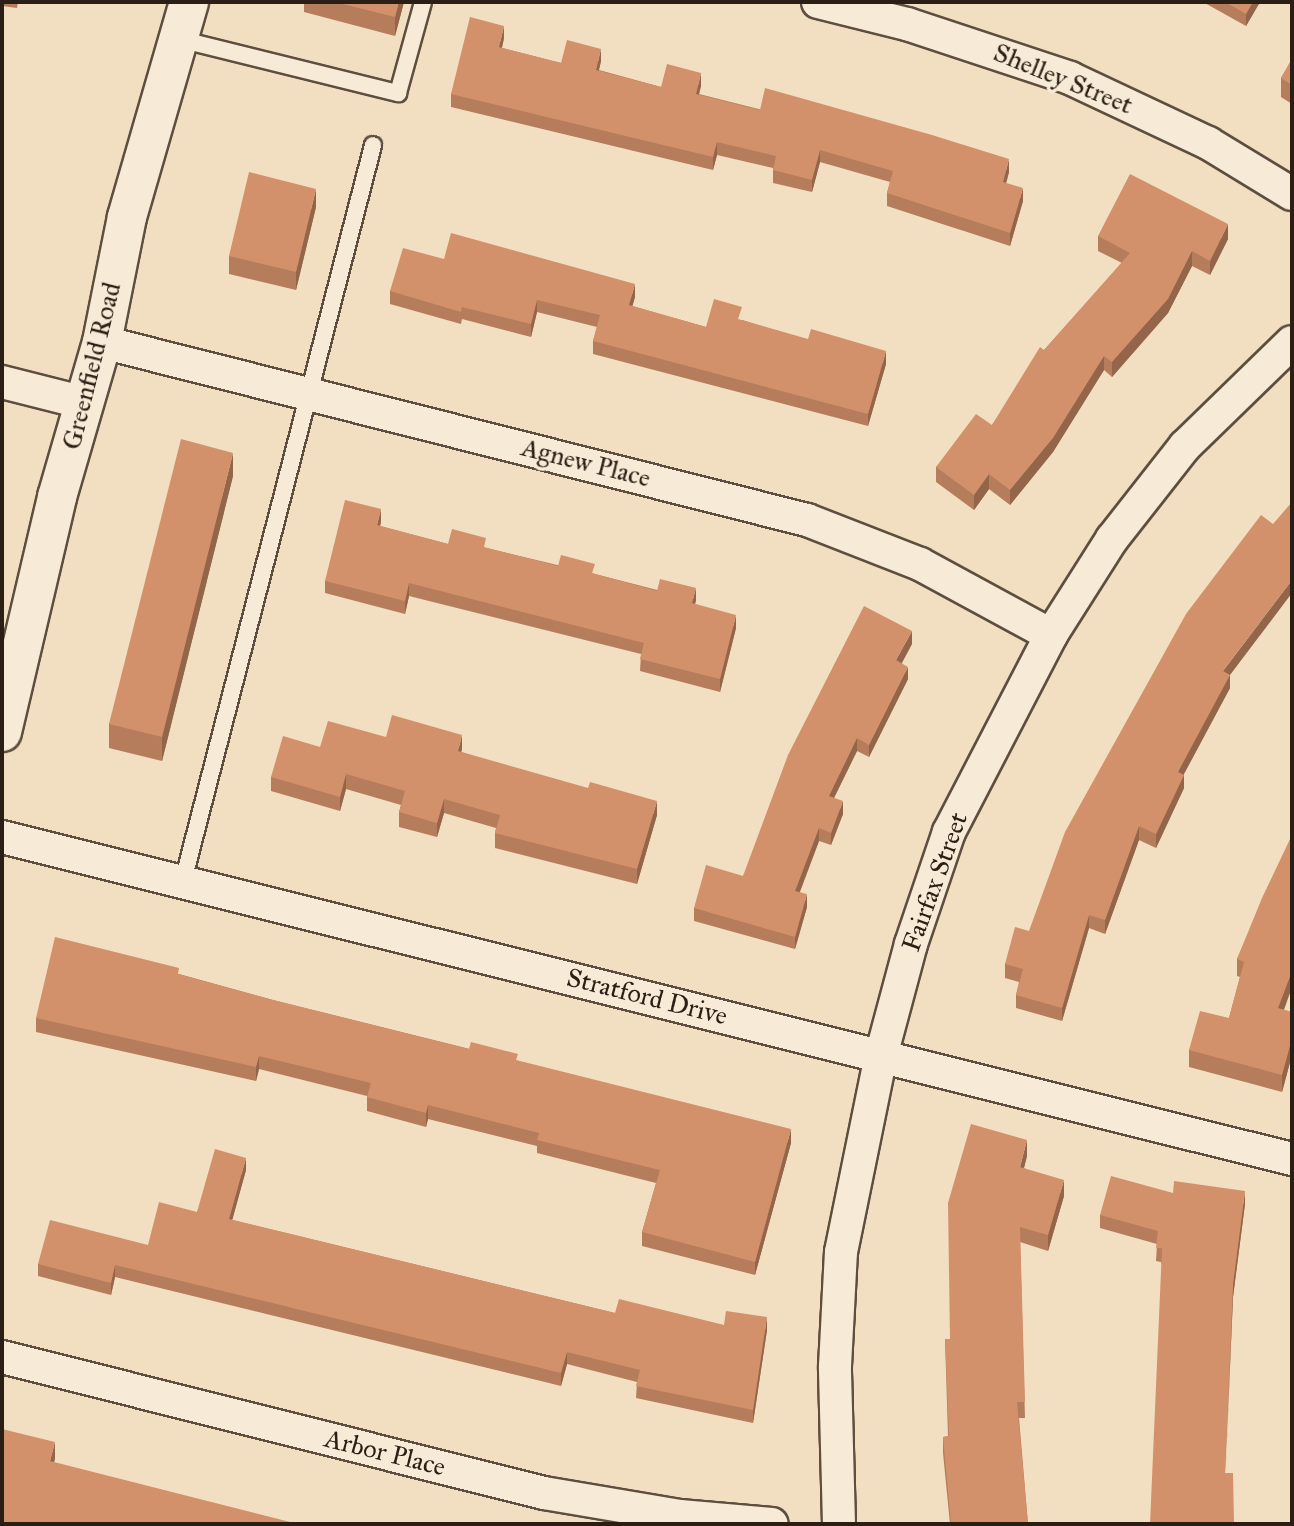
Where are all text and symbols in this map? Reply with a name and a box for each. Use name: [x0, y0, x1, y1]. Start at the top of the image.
street label: Shelley Street: [989, 37, 1137, 121]
street label: Greenfield Road: [56, 279, 128, 453]
street label: Agnew Place: [518, 432, 654, 494]
street label: Fairfax Street: [895, 808, 975, 956]
street label: Stratford Drive: [564, 962, 730, 1032]
street label: Arbor Place: [321, 1423, 449, 1483]

